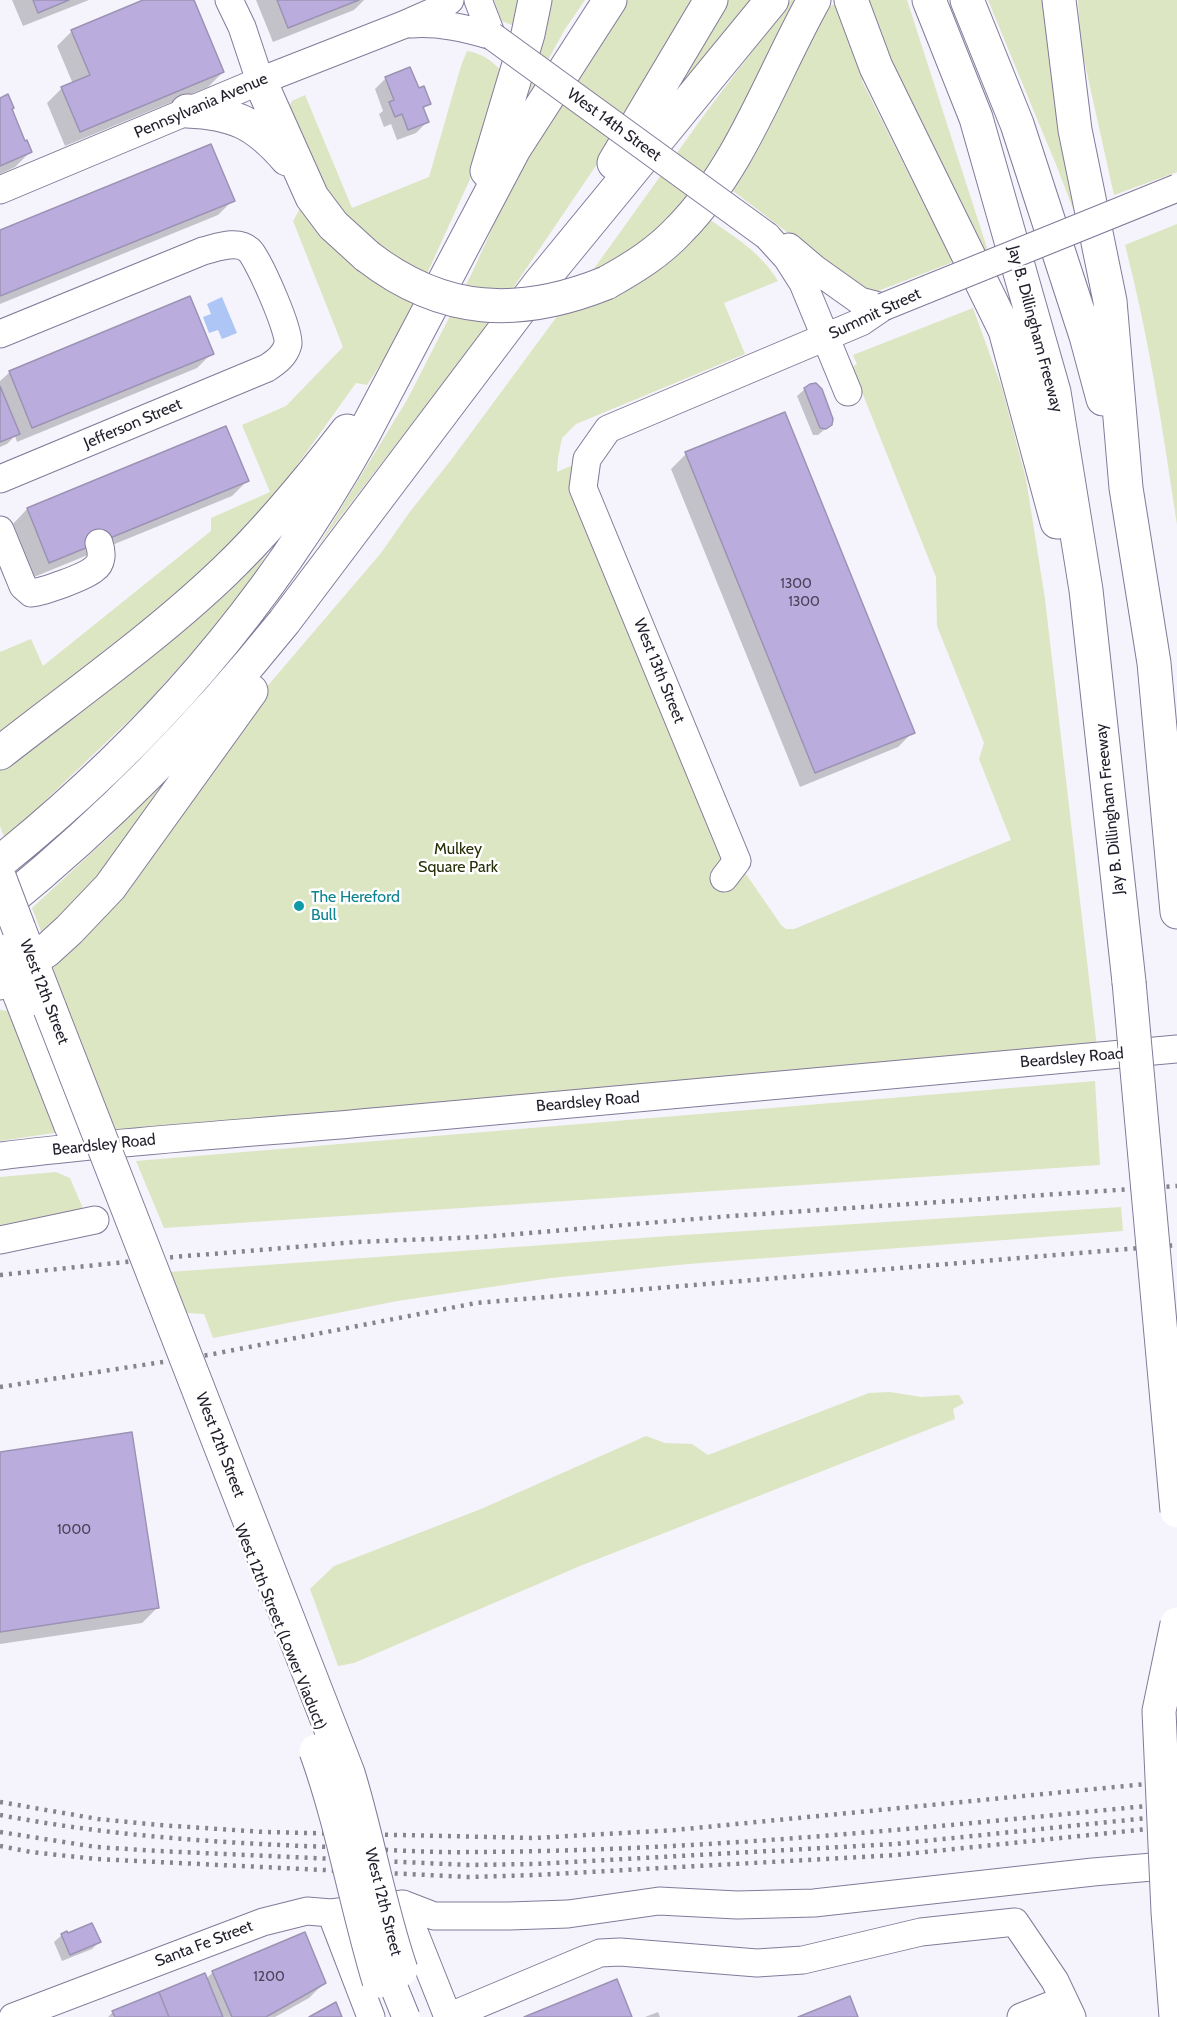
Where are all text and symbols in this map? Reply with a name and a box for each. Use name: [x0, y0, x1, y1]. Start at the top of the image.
street label: Pennsylvania Avenue: [131, 69, 271, 143]
street label: West 14th Street: [563, 84, 665, 166]
street label: Jay B. Dillingham Freeway: [1003, 243, 1067, 415]
street label: Summit Street: [826, 284, 924, 344]
street label: Jefferson Street: [81, 395, 185, 453]
house number: 1300: [780, 576, 812, 592]
house number: 1300: [788, 594, 820, 610]
street label: West 13th Street: [629, 616, 689, 726]
street label: Jay B. Dillingham Freeway: [1091, 722, 1129, 896]
park label: Mulkey Square Park: [418, 839, 498, 877]
place label: The Hereford Bull: [311, 887, 400, 925]
marker: The Hereford Bull: [292, 899, 306, 913]
street label: West 12th Street: [15, 937, 73, 1047]
street label: Beardsley Road: [1019, 1044, 1125, 1072]
street label: Beardsley Road: [535, 1088, 641, 1116]
street label: Beardsley Road: [51, 1130, 157, 1160]
street label: West 12th Street: [191, 1390, 249, 1500]
street label: West 12th Street (Lower Viaduct): [230, 1521, 330, 1733]
house number: 1000: [57, 1522, 91, 1538]
street label: West 12th Street: [360, 1846, 406, 1958]
street label: Santa Fe Street: [152, 1917, 256, 1971]
house number: 1200: [253, 1969, 285, 1985]

